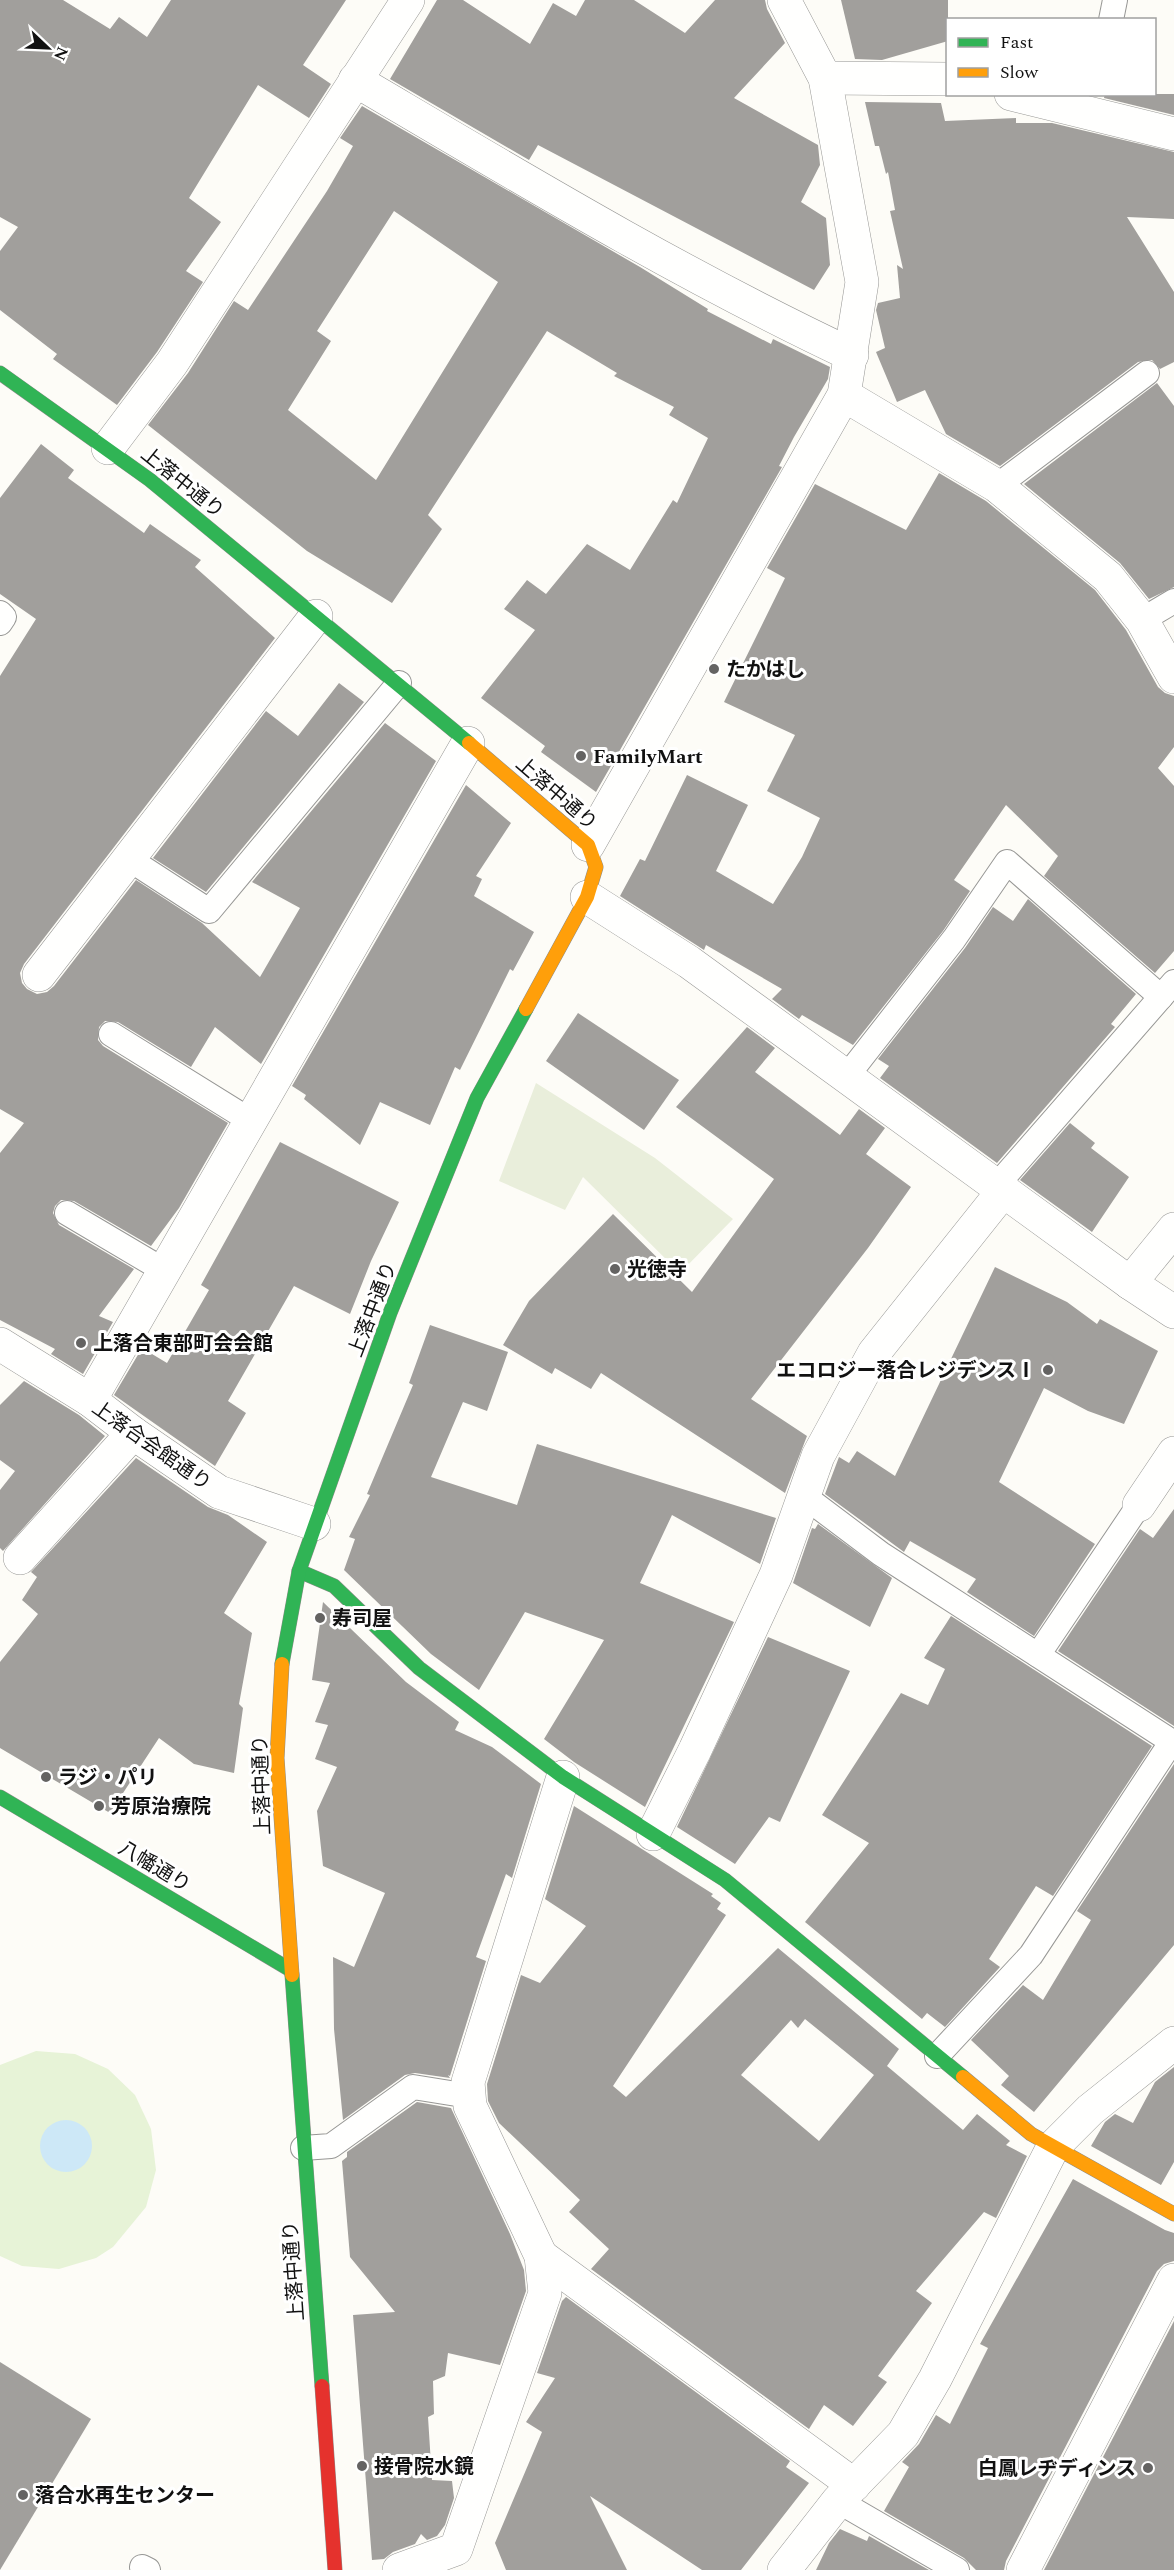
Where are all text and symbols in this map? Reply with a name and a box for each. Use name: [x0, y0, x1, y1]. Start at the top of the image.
north arrow: [18, 18, 78, 78]
legend: [946, 18, 1156, 96]
text: Fast: [1000, 29, 1033, 56]
text: N: [47, 43, 74, 64]
text: Slow: [1000, 59, 1039, 86]
street label: 上落中通り: [134, 440, 231, 526]
place label: たかはし: [726, 655, 805, 685]
marker: たかはし: [707, 662, 721, 676]
place label: FamilyMart: [593, 742, 703, 772]
marker: FamilyMart: [574, 749, 588, 763]
street label: 上落中通り: [509, 750, 604, 838]
place label: 光徳寺: [627, 1255, 687, 1285]
street label: 上落中通り: [341, 1257, 405, 1361]
marker: 光徳寺: [608, 1262, 622, 1276]
place label: 上落合東部町会会館: [93, 1329, 273, 1359]
marker: 上落合東部町会会館: [74, 1336, 88, 1350]
place label: エコロジー落合レジデンスⅠ: [776, 1356, 1036, 1386]
marker: エコロジー落合レジデンスⅠ: [1041, 1363, 1055, 1377]
street label: 上落合会館通り: [85, 1393, 217, 1498]
place label: 寿司屋: [332, 1604, 392, 1634]
marker: 寿司屋: [313, 1611, 327, 1625]
street label: 上落中通り: [245, 1734, 279, 1835]
place label: ラジ・パリ: [58, 1763, 158, 1793]
marker: ラジ・パリ: [39, 1770, 53, 1784]
place label: 芳原治療院: [111, 1792, 211, 1822]
marker: 芳原治療院: [92, 1799, 106, 1813]
street label: 八幡通り: [112, 1833, 196, 1900]
street label: 上落中通り: [276, 2220, 312, 2322]
place label: 接骨院水鏡: [374, 2452, 474, 2482]
place label: 白鳳レヂディンス: [978, 2454, 1136, 2484]
marker: 接骨院水鏡: [355, 2459, 369, 2473]
marker: 白鳳レヂディンス: [1141, 2461, 1155, 2475]
place label: 落合水再生センター: [35, 2481, 215, 2511]
marker: 落合水再生センター: [16, 2488, 30, 2502]

